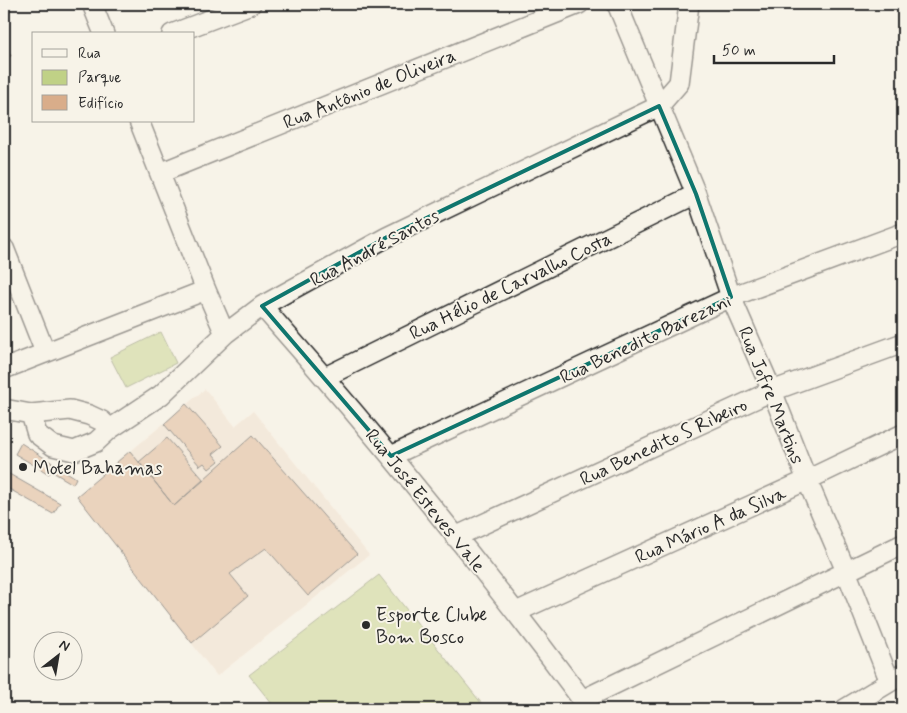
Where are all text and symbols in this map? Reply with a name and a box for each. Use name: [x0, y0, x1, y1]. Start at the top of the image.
legend: [32, 32, 195, 122]
scale bar: [714, 32, 834, 64]
text: 50 m: [722, 41, 756, 61]
street label: Rua Antônio de Oliveira: [279, 43, 460, 136]
text: Rua: [78, 44, 101, 64]
text: Parque: [78, 68, 121, 88]
text: Edifício: [78, 94, 123, 114]
street label: Rua André Santos: [306, 203, 444, 293]
street label: Rua Hélio de Carvalho Costa: [405, 226, 616, 346]
street label: Rua Benedito Barezani: [556, 289, 735, 390]
street label: Rua Jofre Martins: [732, 323, 810, 468]
street label: Rua Benedito S Ribeiro: [576, 393, 751, 492]
street label: Rua José Esteves Vale: [359, 424, 491, 578]
place label: Motel Bahamas: [33, 456, 163, 481]
marker: Motel Bahamas: [17, 461, 29, 473]
street label: Rua Mário A da Silva: [631, 481, 791, 570]
place label: Esporte Clube Bom Bosco: [376, 603, 487, 650]
marker: Esporte Clube Bom Bosco: [360, 619, 372, 631]
north arrow: [32, 630, 82, 680]
text: N: [56, 636, 73, 656]

